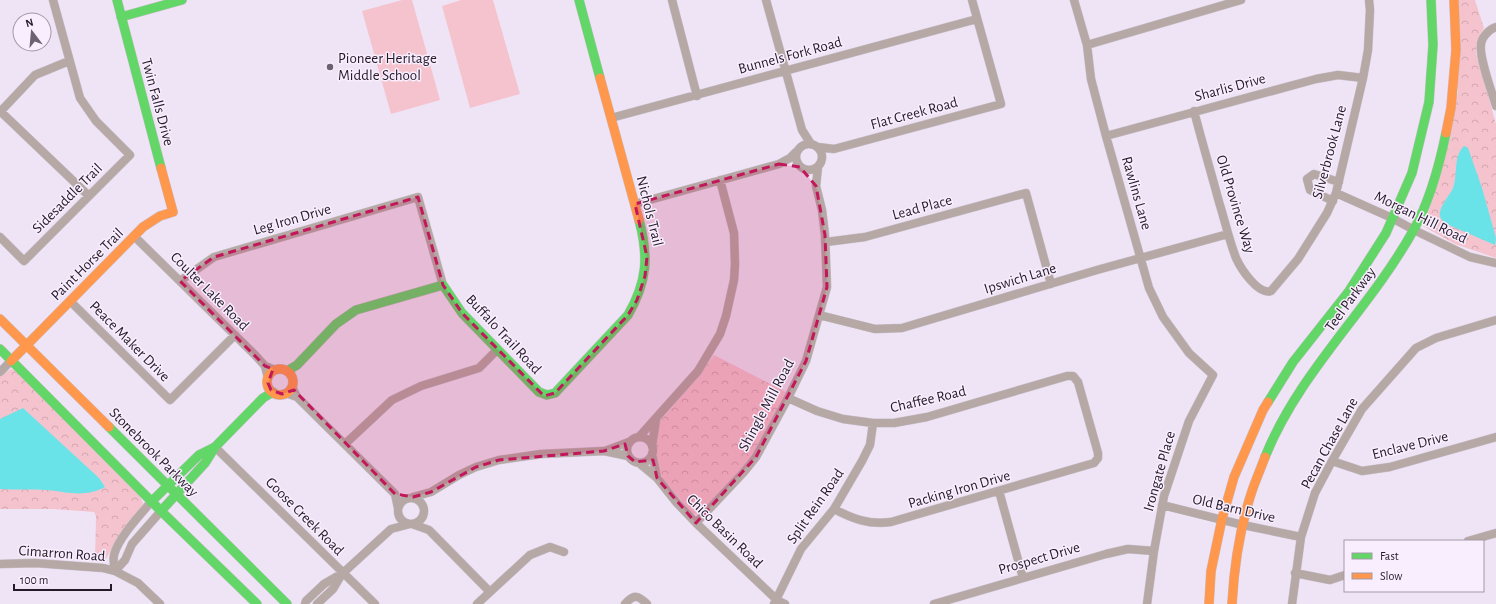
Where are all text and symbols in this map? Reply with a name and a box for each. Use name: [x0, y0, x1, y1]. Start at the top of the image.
north arrow: [12, 12, 52, 52]
text: N: [24, 17, 35, 29]
street label: Bunnels Fork Road: [737, 34, 844, 77]
place label: Pioneer Heritage Middle School: [338, 51, 437, 83]
street label: Twin Falls Drive: [139, 57, 176, 148]
marker: Pioneer Heritage Middle School: [325, 62, 335, 72]
street label: Sharlis Drive: [1193, 71, 1267, 104]
street label: Flat Creek Road: [869, 95, 960, 132]
street label: Silverbrook Lane: [1310, 104, 1349, 201]
street label: Old Province Way: [1213, 153, 1258, 256]
street label: Rawlins Lane: [1119, 155, 1154, 232]
street label: Sidesaddle Trail: [30, 161, 105, 236]
street label: Nichols Trail: [634, 174, 665, 248]
street label: Morgan Hill Road: [1372, 189, 1470, 246]
street label: Lead Place: [891, 192, 954, 223]
street label: Leg Iron Drive: [252, 201, 333, 238]
street label: Paint Horse Trail: [48, 225, 126, 303]
street label: Coulter Lake Road: [168, 249, 252, 334]
street label: Ipswich Lane: [982, 260, 1058, 297]
street label: Teel Parkway: [1322, 264, 1379, 334]
street label: Buffalo Trail Road: [463, 292, 544, 377]
street label: Peace Maker Drive: [87, 298, 173, 384]
street label: Shingle Mill Road: [736, 357, 797, 454]
street label: Chaffee Road: [889, 383, 968, 415]
street label: Pecan Chase Lane: [1298, 395, 1361, 491]
street label: Stonebrook Parkway: [106, 405, 201, 500]
street label: Irongate Place: [1141, 429, 1178, 513]
street label: Enclave Drive: [1371, 429, 1450, 462]
street label: Split Rein Road: [784, 466, 847, 547]
street label: Packing Iron Drive: [906, 468, 1012, 511]
street label: Goose Creek Road: [263, 474, 347, 558]
street label: Chico Basin Road: [684, 492, 766, 571]
street label: Old Barn Drive: [1191, 492, 1277, 525]
street label: Prospect Drive: [997, 540, 1082, 577]
legend: [1344, 540, 1484, 592]
street label: Cimarron Road: [18, 543, 106, 564]
text: Fast: [1380, 550, 1399, 562]
scale bar: [14, 566, 111, 592]
text: Slow: [1380, 570, 1402, 582]
text: 100 m: [20, 574, 48, 586]

